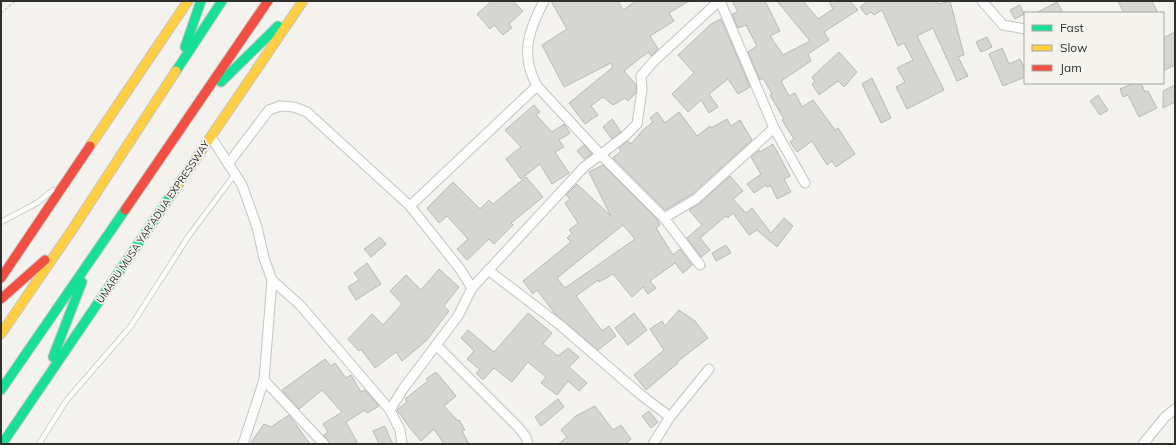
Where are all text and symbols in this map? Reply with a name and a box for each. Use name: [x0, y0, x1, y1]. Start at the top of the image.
legend: [1024, 12, 1164, 84]
text: Fast: [1060, 20, 1084, 35]
text: Slow: [1060, 40, 1088, 55]
text: Jam: [1060, 60, 1082, 75]
street label: UMARU MUSA YAR'ADUA EXPRESSWAY: [94, 137, 213, 306]

